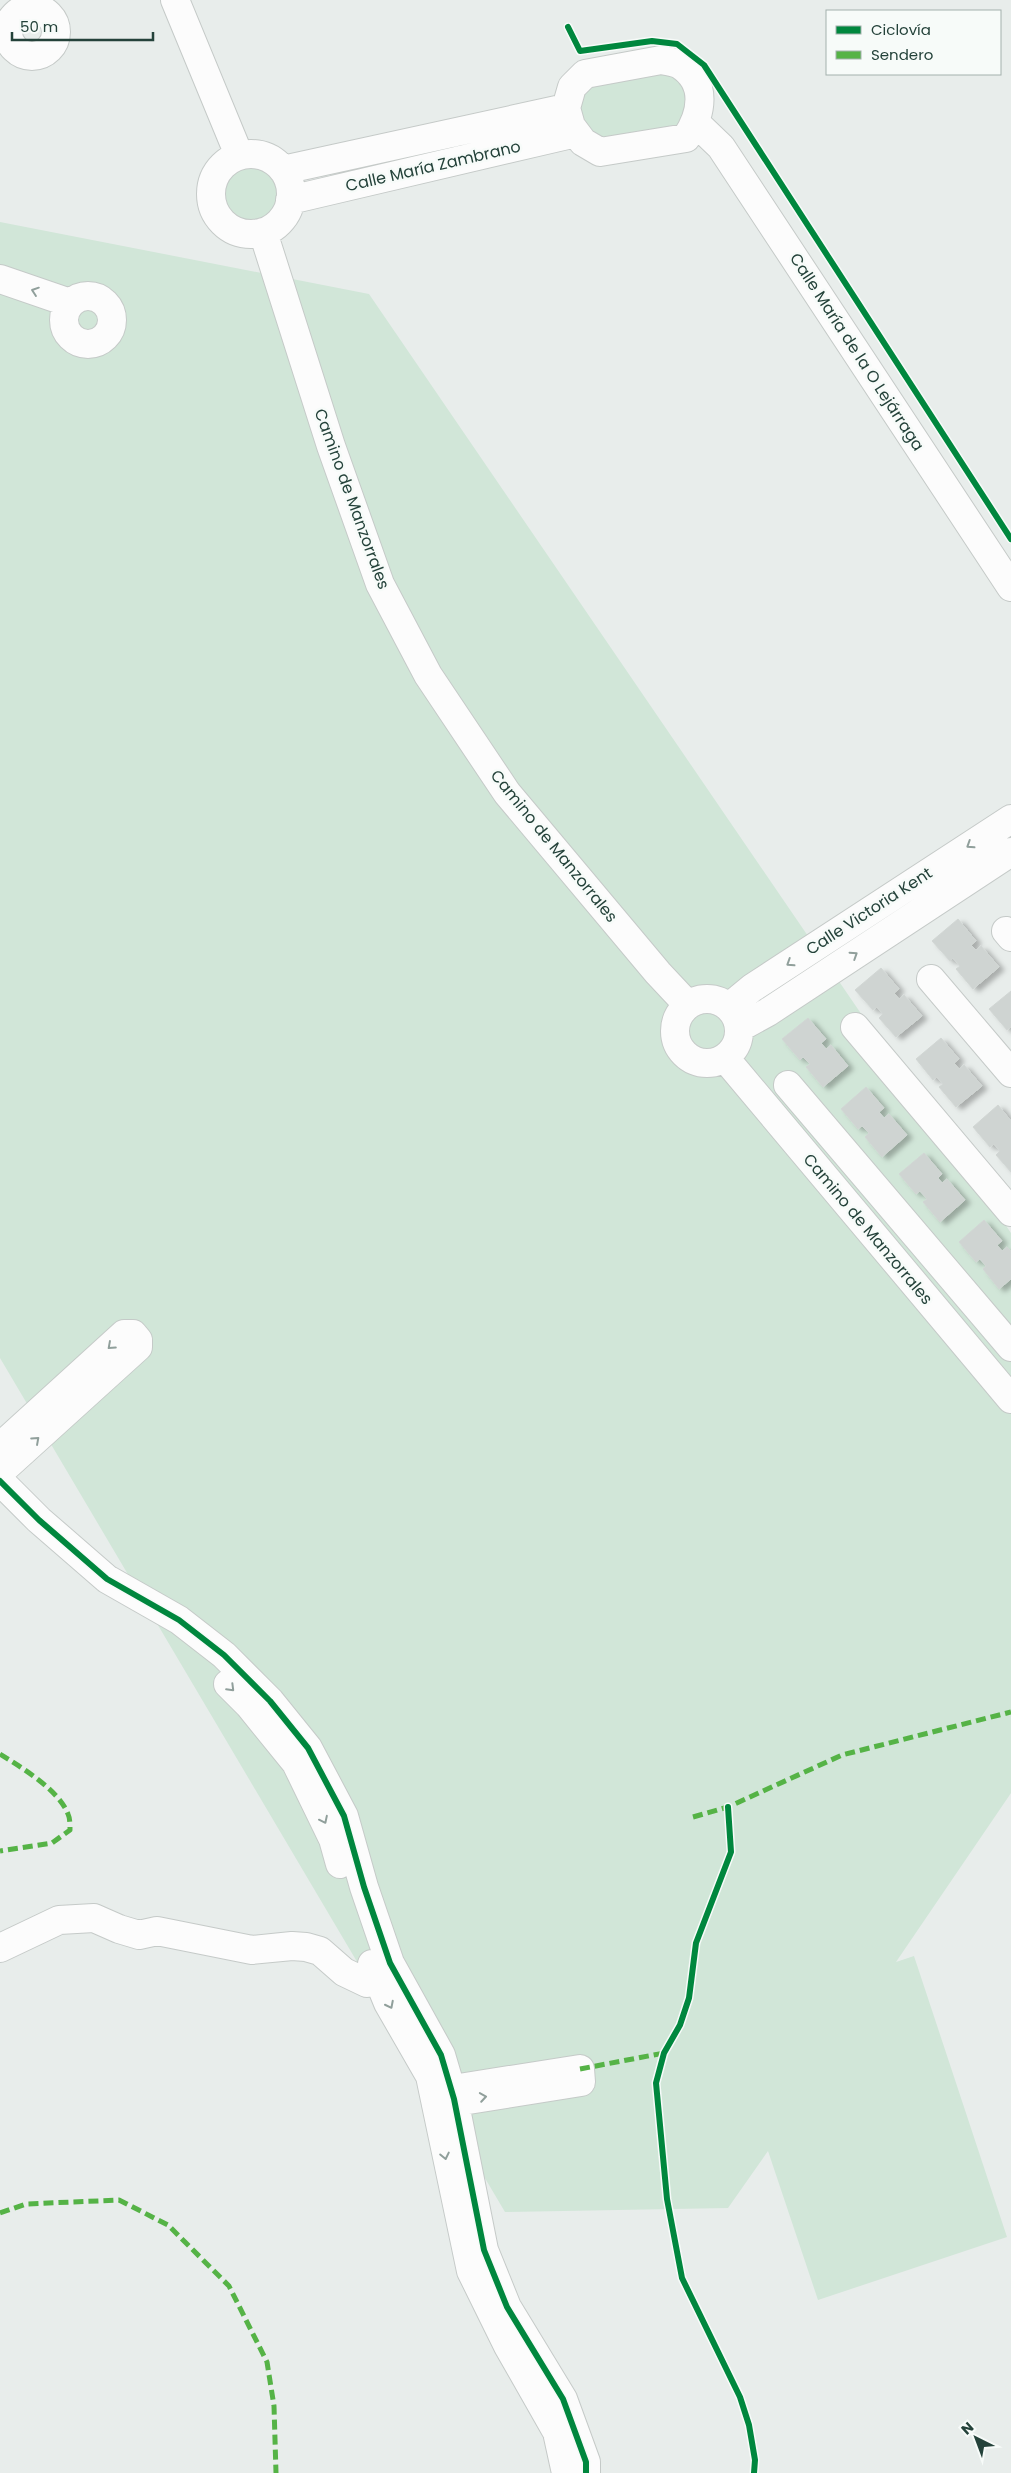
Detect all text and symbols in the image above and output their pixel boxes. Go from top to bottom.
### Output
scale bar [12,10,154,42]
legend [826,10,1001,75]
text: 50 m [20,16,58,37]
text: Ciclovía [871,19,931,40]
text: Sendero [871,44,933,65]
street label: Calle María Zambrano [343,135,523,197]
street label: Calle María de la O Lejárraga [784,249,930,455]
one-way arrow [31,287,40,297]
street label: Camino de Manzorrales [309,405,395,593]
street label: Camino de Manzorrales [485,765,623,927]
one-way arrow [967,839,976,848]
street label: Calle Victoria Kent [801,861,937,960]
one-way arrow [849,952,858,961]
one-way arrow [786,957,796,966]
street label: Camino de Manzorrales [798,1149,938,1309]
one-way arrow [107,1341,116,1350]
one-way arrow [31,1437,40,1446]
one-way arrow [226,1682,235,1691]
one-way arrow [317,1815,328,1824]
one-way arrow [384,2000,394,2009]
one-way arrow [479,2093,488,2103]
one-way arrow [439,2151,450,2160]
north arrow [951,2413,1001,2463]
text: N [957,2417,978,2439]

